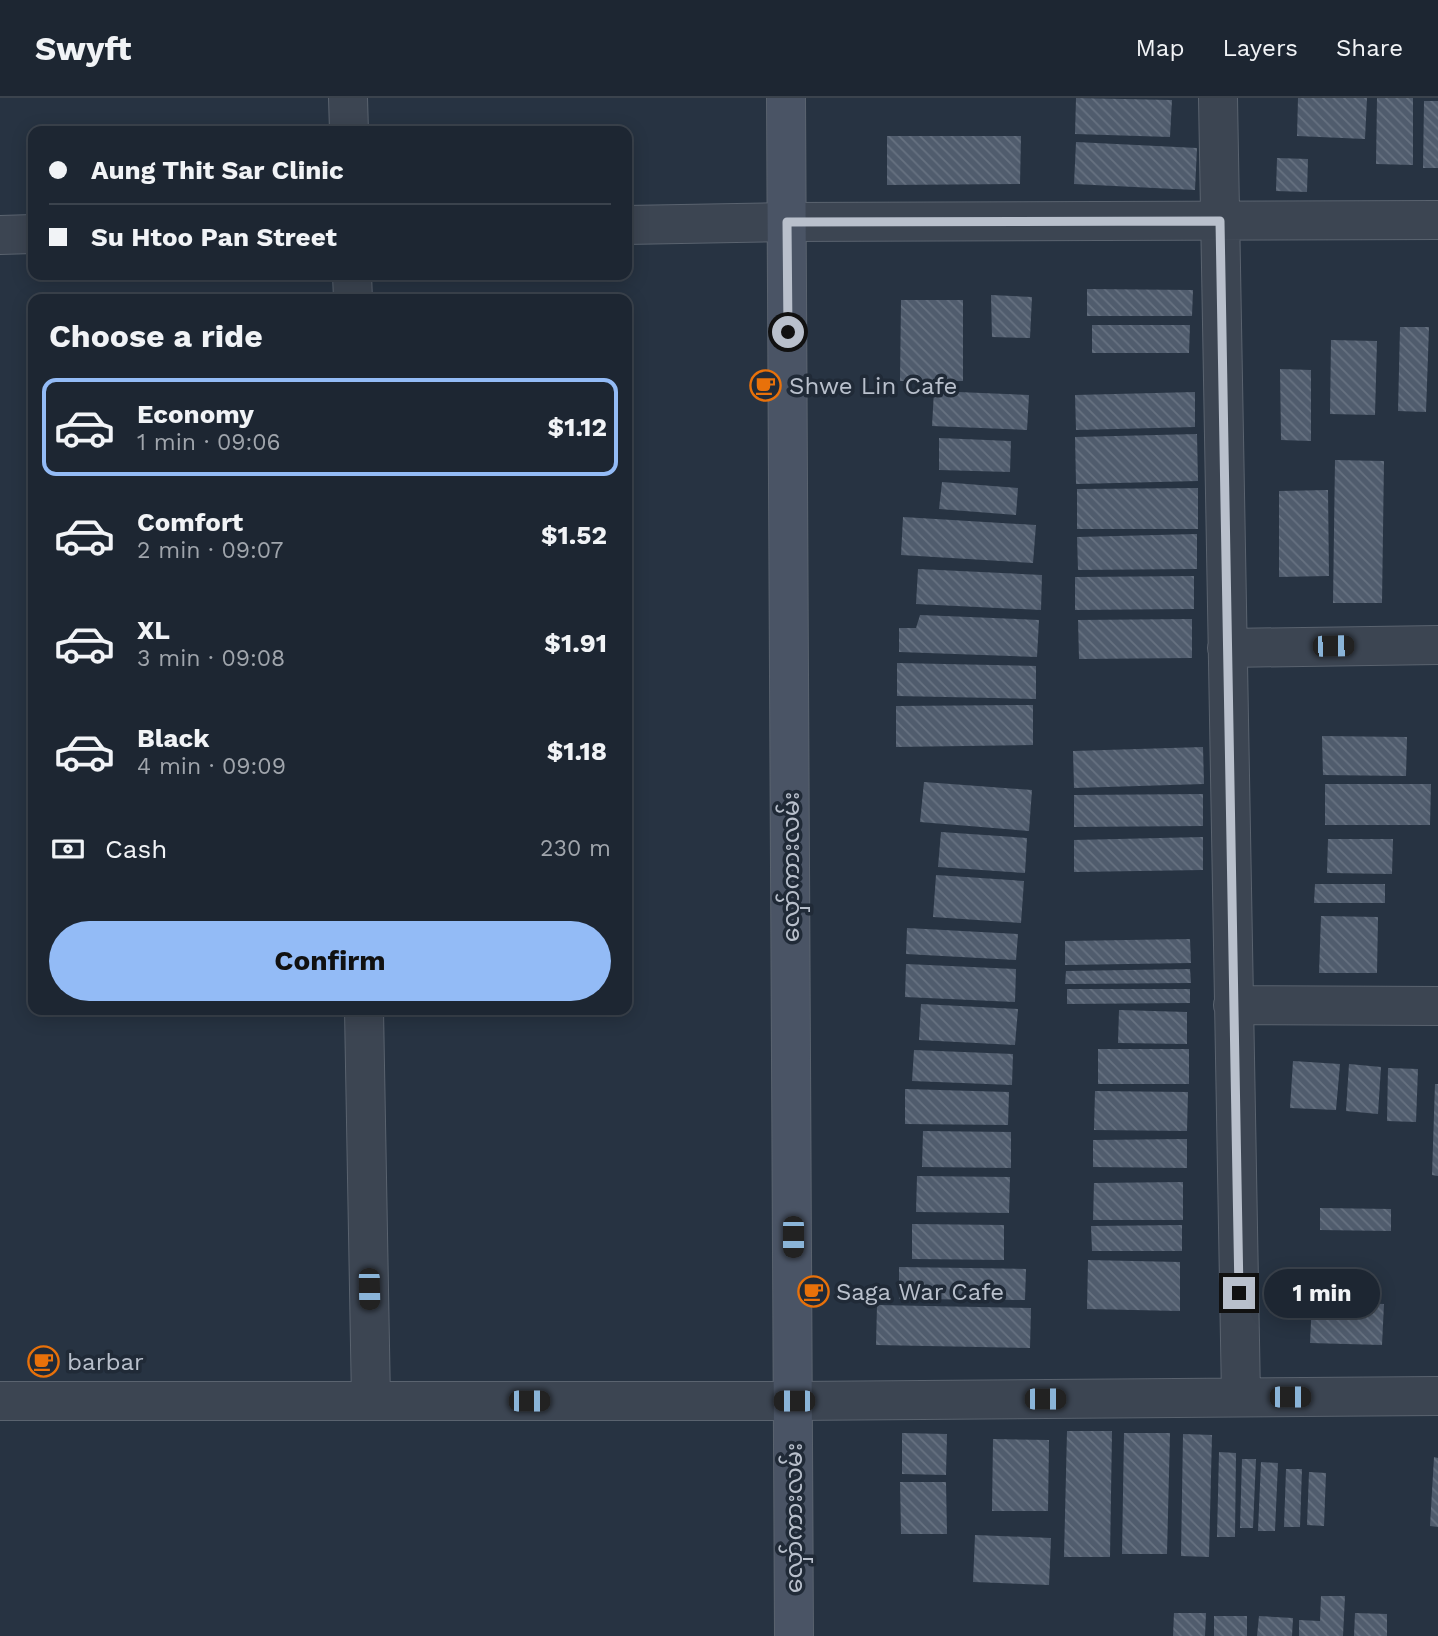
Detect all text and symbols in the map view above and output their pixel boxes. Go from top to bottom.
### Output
text: Swyft [35,29,132,68]
text: Map [1136,34,1184,62]
text: Layers [1222,34,1298,62]
text: Share [1336,34,1403,62]
text: Aung Thit Sar Clinic [91,155,344,185]
text: Su Htoo Pan Street [91,222,337,252]
route start [772,316,804,348]
text: Choose a ride [49,317,263,355]
cafe icon: Shwe Lin Cafe [749,369,783,403]
place label: Shwe Lin Cafe [789,372,957,400]
icon: car [53,396,116,459]
text: Economy [137,399,254,429]
text: $1.12 [548,412,607,442]
text: 1 min · 09:06 [137,429,281,456]
icon: car [53,504,116,567]
text: Comfort [137,507,243,537]
text: $1.52 [541,520,607,550]
text: 2 min · 09:07 [137,537,283,564]
icon: car [53,612,116,675]
text: XL [137,615,170,645]
text: $1.91 [544,628,607,658]
car [1312,635,1355,657]
text: 3 min · 09:08 [137,645,285,672]
icon: car [53,720,116,783]
text: Black [137,723,209,753]
text: $1.18 [547,736,607,766]
text: 4 min · 09:09 [137,753,286,780]
street label: လှော်ကားလမ်း [775,792,810,942]
icon: cash [49,830,87,868]
text: Cash [105,834,167,864]
text: 230 m [540,835,611,862]
button: Confirm [49,921,611,1001]
car [783,1216,804,1258]
car [359,1268,380,1310]
callout: 1 min [1264,1268,1379,1318]
cafe icon: Saga War Cafe [796,1275,830,1309]
route end [1223,1277,1255,1309]
place label: Saga War Cafe [836,1278,1004,1306]
text: 1 min [1292,1280,1352,1307]
cafe icon: barbar [27,1345,61,1379]
place label: barbar [67,1348,144,1376]
car [1270,1387,1312,1408]
car [1025,1389,1067,1410]
car [509,1391,551,1412]
car [774,1391,816,1412]
street label: လှော်ကားလမ်း [778,1443,813,1593]

